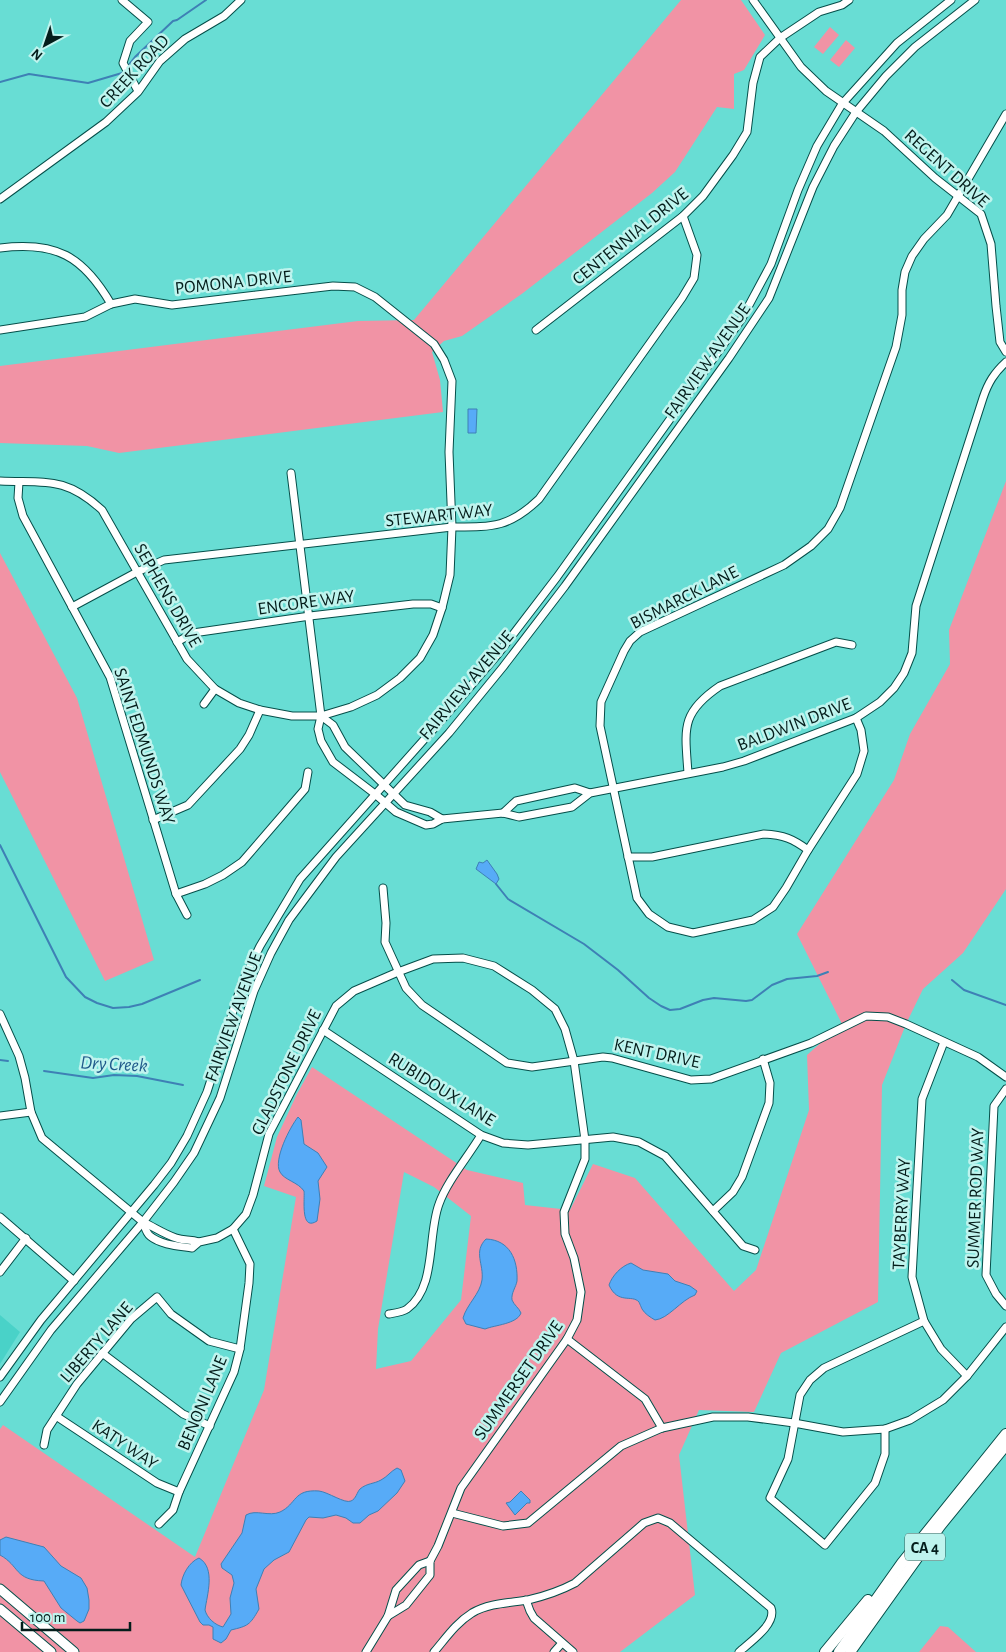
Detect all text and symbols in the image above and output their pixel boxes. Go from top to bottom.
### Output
north arrow [20,20,70,70]
street label: CREEK ROAD [97,32,173,112]
text: N [29,46,46,63]
street label: REGENT DRIVE [901,126,992,211]
street label: CENTENNIAL DRIVE [569,185,692,289]
street label: POMONA DRIVE [174,268,293,298]
street label: FAIRVIEW AVENUE [661,300,754,422]
street label: STEWART WAY [385,501,494,531]
street label: SEPHENS DRIVE [130,541,204,651]
street label: BISMARCK LANE [628,563,742,633]
street label: ENCORE WAY [256,587,356,619]
street label: FAIRVIEW AVENUE [416,628,518,743]
street label: SAINT EDMUNDS WAY [110,666,178,827]
street label: BALDWIN DRIVE [735,695,854,755]
street label: FAIRVIEW AVENUE [202,950,266,1084]
street label: GLADSTONE DRIVE [249,1007,325,1138]
street label: KENT DRIVE [612,1036,702,1072]
street label: RUBIDOUX LANE [385,1050,498,1130]
water label: Dry Creek [80,1053,148,1076]
street label: SUMMER ROD WAY [965,1127,987,1268]
street label: TAYBERRY WAY [890,1157,914,1270]
street label: LIBERTY LANE [57,1299,137,1386]
street label: SUMMERSET DRIVE [471,1317,567,1443]
street label: BENONI LANE [175,1353,231,1453]
street label: KATY WAY [88,1416,161,1474]
road number: CA 4 [905,1534,945,1560]
scale bar [22,1600,130,1632]
text: 100 m [30,1610,65,1625]

